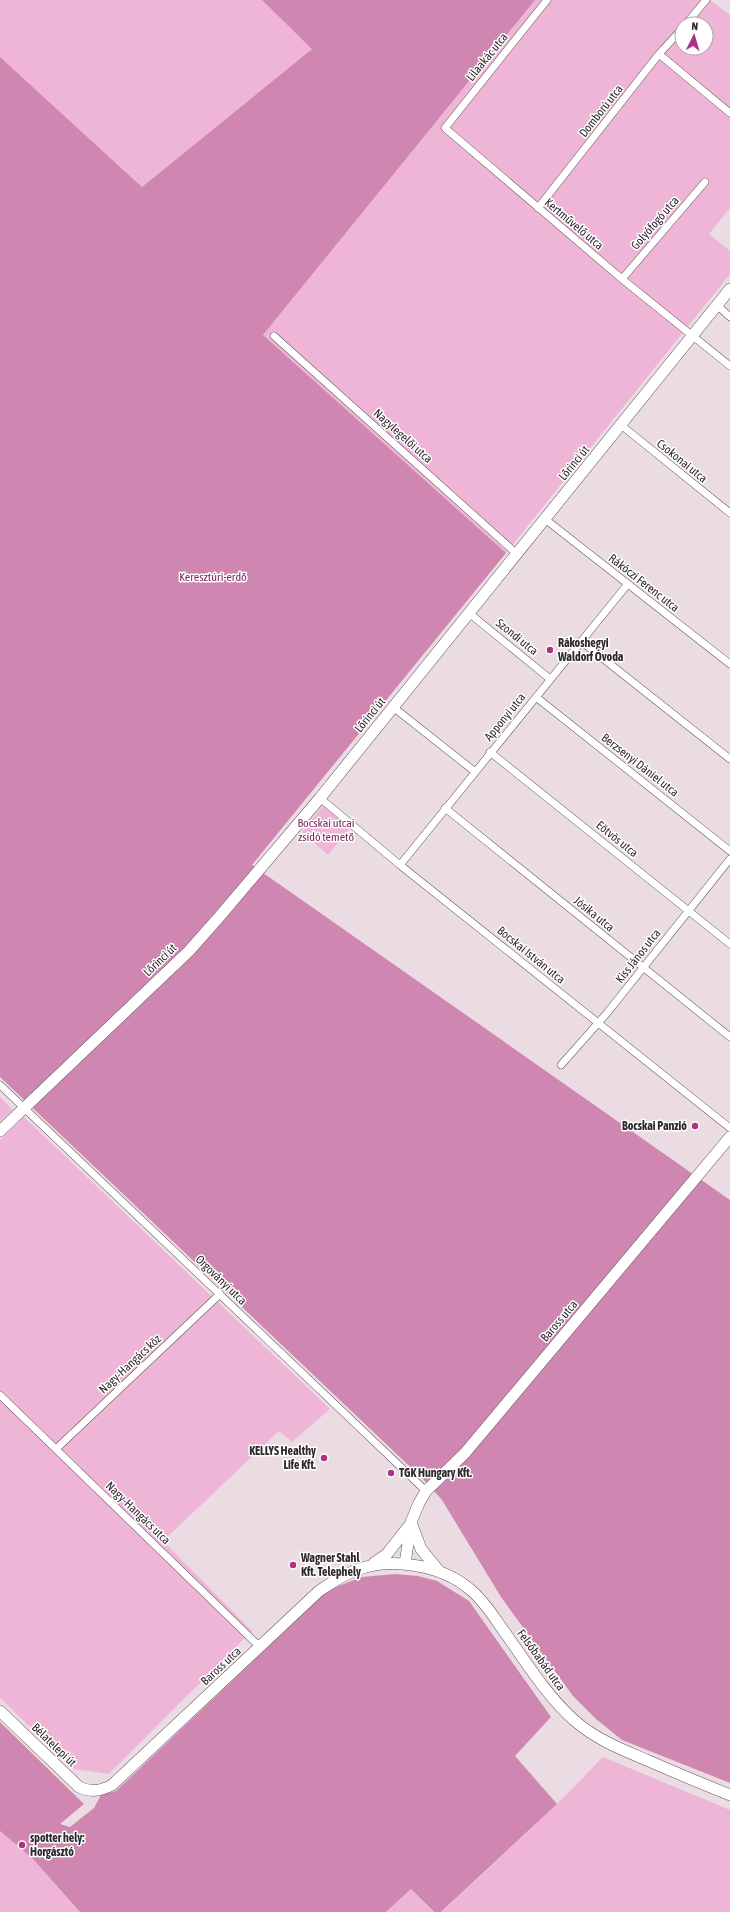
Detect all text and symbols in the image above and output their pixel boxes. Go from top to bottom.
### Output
north arrow [674,16,714,56]
text: N [691,20,699,32]
street label: Lilaakác utca [463,30,511,84]
street label: Domború utca [576,82,626,140]
street label: Golyófogó utca [628,194,682,252]
street label: Kertművelő utca [542,195,606,253]
street label: Nagylegelői utca [371,406,435,466]
street label: Csokonai utca [654,436,710,486]
street label: Lőrinci út [556,442,593,483]
street label: Rákóczi Ferenc utca [606,551,682,615]
park label: Keresztúri-erdő [179,570,247,584]
street label: Szondi utca [493,616,541,658]
place label: Rákoshegyi Waldorf Óvoda [557,636,624,664]
marker: Rákoshegyi Waldorf Óvoda [545,645,555,655]
street label: Apponyi utca [482,690,528,744]
street label: Lőrinci út [352,694,389,735]
street label: Berzsenyi Dániel utca [599,730,681,800]
park label: Bocskai utcai zsidó temető [297,816,355,844]
street label: Eötvös utca [593,818,641,860]
street label: Jósika utca [571,893,617,935]
street label: Bocskai István utca [494,923,568,987]
street label: Kiss János utca [613,926,663,986]
street label: Lőrinci út [141,941,180,979]
place label: Bocskai Panzió [622,1119,687,1133]
marker: Bocskai Panzió [690,1121,700,1131]
street label: Orgoványi utca [193,1252,249,1308]
street label: Baross utca [538,1297,580,1345]
street label: Nagy-Hangács köz [96,1331,164,1396]
place label: KELLYS Healthy Life Kft. [249,1444,316,1472]
marker: KELLYS Healthy Life Kft. [319,1453,329,1463]
place label: TGK Hungary Kft. [399,1466,472,1480]
marker: TGK Hungary Kft. [386,1468,396,1478]
street label: Nagy-Hangács utca [103,1479,173,1547]
place label: Wagner Stahl Kft. Telephely [300,1551,361,1579]
marker: Wagner Stahl Kft. Telephely [288,1560,298,1570]
street label: Felsőbabád utca [514,1627,568,1693]
street label: Baross utca [198,1644,244,1688]
street label: Bélatelepi út [29,1720,80,1770]
place label: spotter hely: Horgásztó [30,1831,84,1859]
marker: spotter hely: Horgásztó [17,1840,27,1850]

